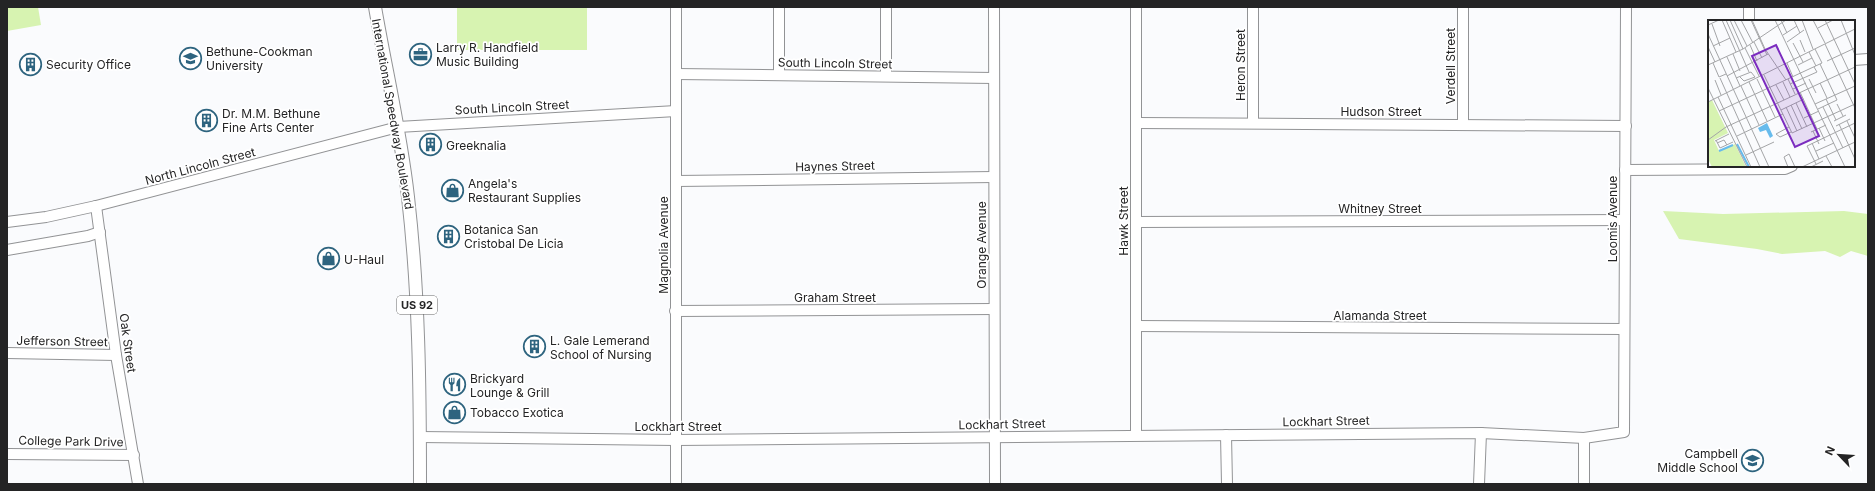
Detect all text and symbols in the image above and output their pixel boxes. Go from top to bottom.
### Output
street label: International Speedway Boulevard [369,17,417,211]
inset map [1708,20,1855,167]
street label: Verdell Street [1443,28,1458,104]
street label: Heron Street [1233,29,1248,101]
place label: Larry R. Handfield Music Building [436,40,538,69]
office icon: Larry R. Handfield Music Building [408,41,434,67]
place label: Bethune-Cookman University [206,44,313,73]
school or university icon: Bethune-Cookman University [177,45,203,71]
building icon: Security Office [18,51,44,77]
street label: South Lincoln Street [778,55,892,71]
place label: Security Office [46,57,131,72]
street label: South Lincoln Street [454,97,570,117]
street label: Hudson Street [1340,104,1422,119]
place label: Dr. M.M. Bethune Fine Arts Center [222,106,320,135]
building icon: Dr. M.M. Bethune Fine Arts Center [193,107,219,133]
building icon: Greeknalia [418,132,444,158]
place label: Greeknalia [446,138,506,153]
street label: North Lincoln Street [143,144,257,188]
street label: Haynes Street [795,158,875,174]
place label: Angela's Restaurant Supplies [468,176,581,205]
street label: Loomis Avenue [1605,176,1620,262]
shop icon: Angela's Restaurant Supplies [439,177,465,203]
street label: Hawk Street [1116,186,1131,256]
street label: Magnolia Avenue [656,196,671,294]
street label: Orange Avenue [974,201,989,289]
street label: Whitney Street [1338,201,1422,216]
place label: Botanica San Cristobal De Licia [464,222,563,251]
building icon: Botanica San Cristobal De Licia [435,223,461,249]
shop icon: U-Haul [316,246,342,272]
place label: U-Haul [344,252,384,267]
street label: Graham Street [794,290,876,305]
road number: US 92 [397,296,437,314]
street label: Alamanda Street [1333,308,1427,323]
street label: Oak Street [116,312,140,374]
street label: Jefferson Street [16,333,108,349]
place label: L. Gale Lemerand School of Nursing [550,333,652,362]
building icon: L. Gale Lemerand School of Nursing [521,334,547,360]
place label: Brickyard Lounge & Grill [470,371,549,400]
restaurant icon: Brickyard Lounge & Grill [442,372,468,398]
shop icon: Tobacco Exotica [441,399,467,425]
place label: Tobacco Exotica [470,405,564,420]
street label: Lockhart Street [1282,413,1370,429]
street label: Lockhart Street [958,416,1046,432]
street label: Lockhart Street [634,419,722,434]
street label: College Park Drive [18,433,124,449]
north arrow [1819,435,1859,475]
text: N [1822,444,1838,458]
place label: Campbell Middle School [1657,446,1738,475]
school or university icon: Campbell Middle School [1740,447,1766,473]

